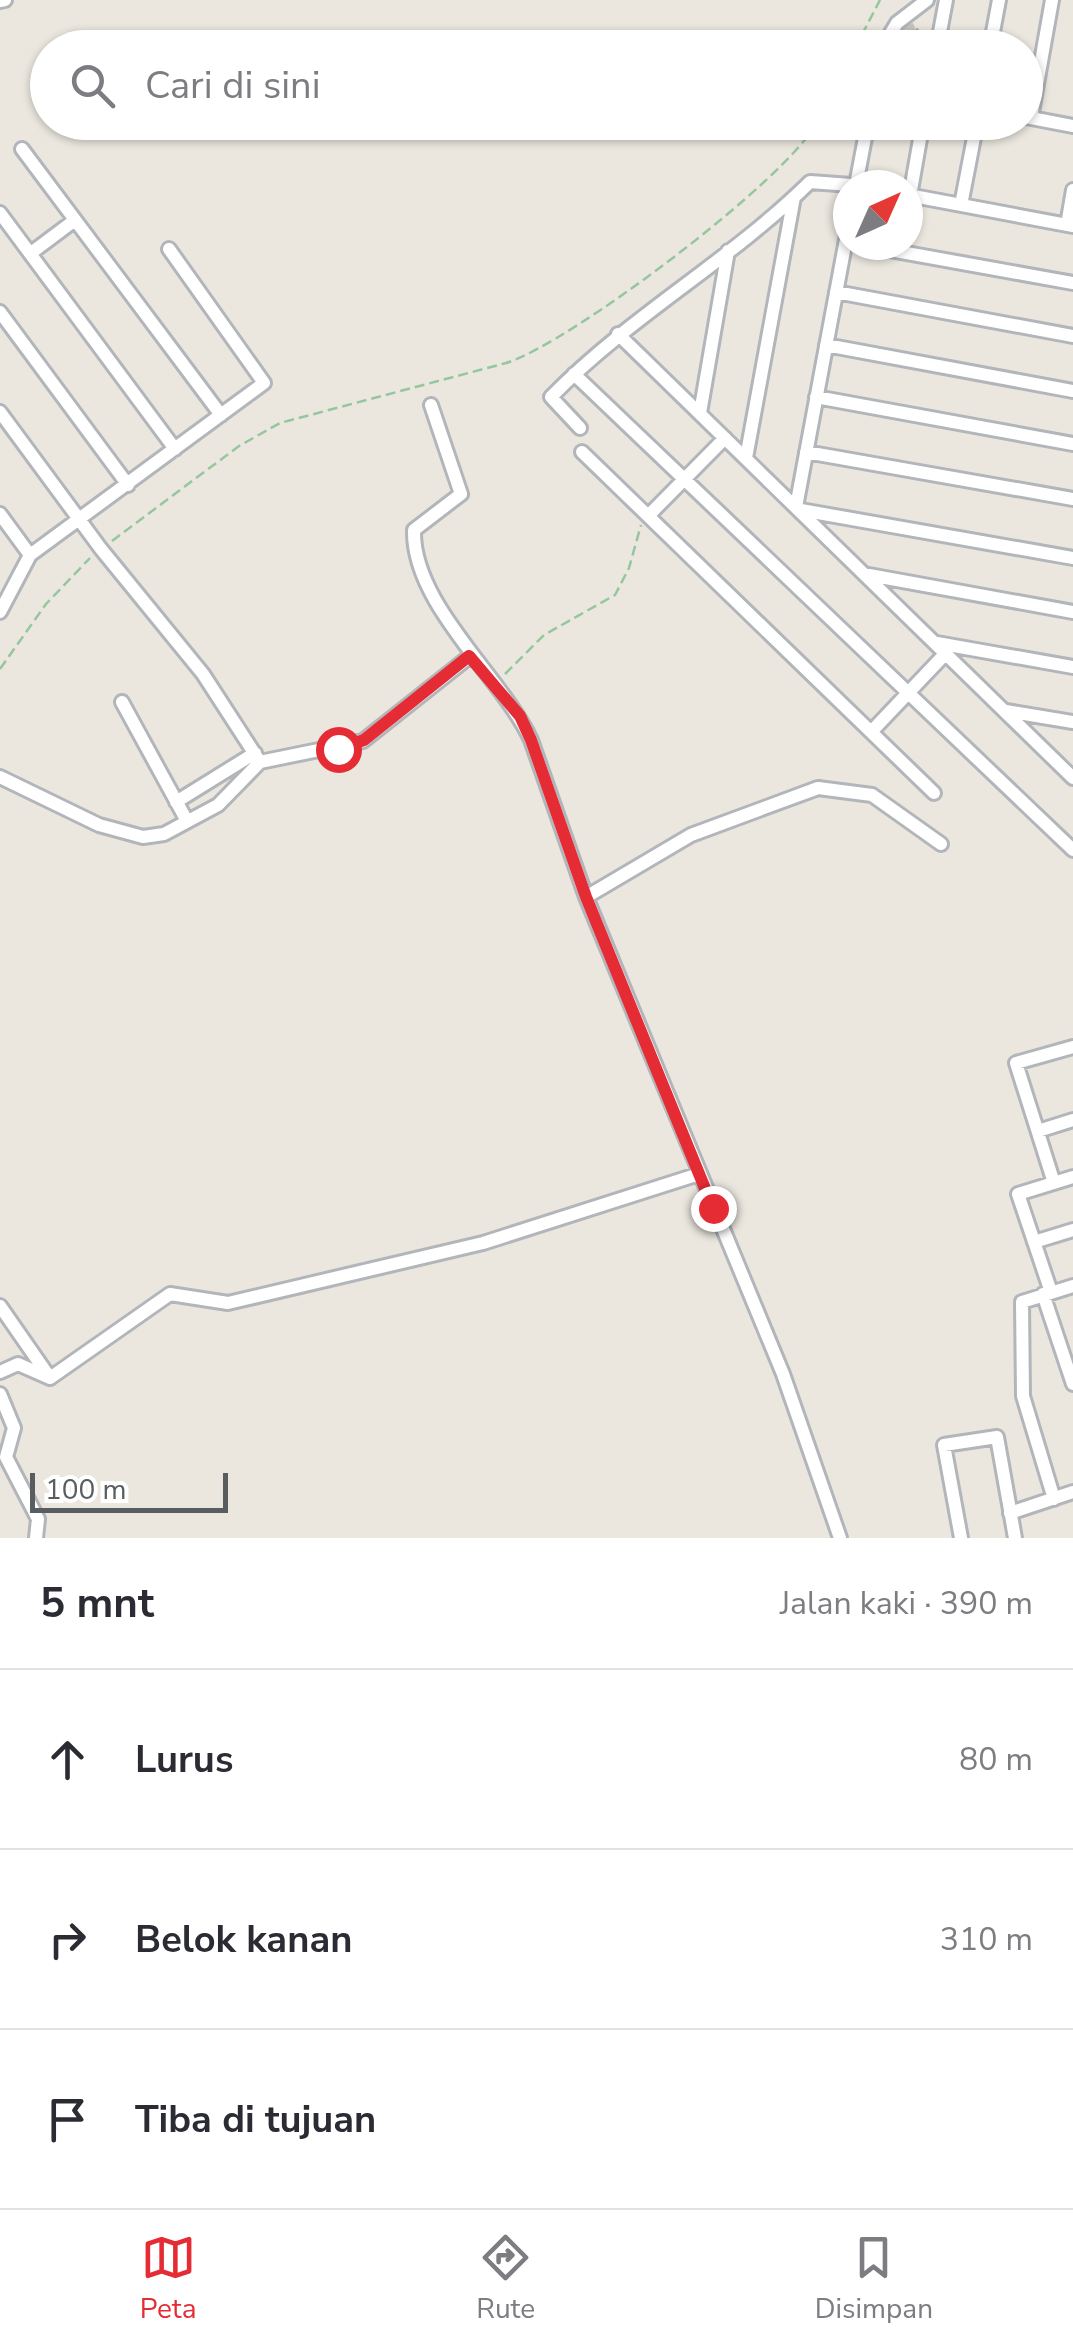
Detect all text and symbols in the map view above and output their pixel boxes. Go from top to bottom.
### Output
search box [30,30,1043,140]
icon: search [65,58,120,113]
text: Cari di sini [145,60,321,111]
north arrow [833,170,923,260]
route start [316,727,362,773]
route end [691,1186,737,1232]
scale bar [30,1468,228,1512]
text: 100 m [45,1471,127,1509]
text: 5 mnt [40,1575,154,1632]
text: Jalan kaki · 390 m [780,1582,1033,1625]
icon: ahead [40,1732,95,1787]
text: Lurus [135,1734,233,1785]
text: 80 m [959,1738,1033,1781]
icon: right [40,1912,95,1967]
text: Belok kanan [135,1914,352,1965]
text: 310 m [940,1918,1033,1961]
icon: arrive [40,2092,95,2147]
text: Tiba di tujuan [135,2094,376,2145]
tab: Peta [140,2230,196,2328]
tab: Rute [476,2230,535,2328]
tab: Disimpan [815,2230,933,2328]

